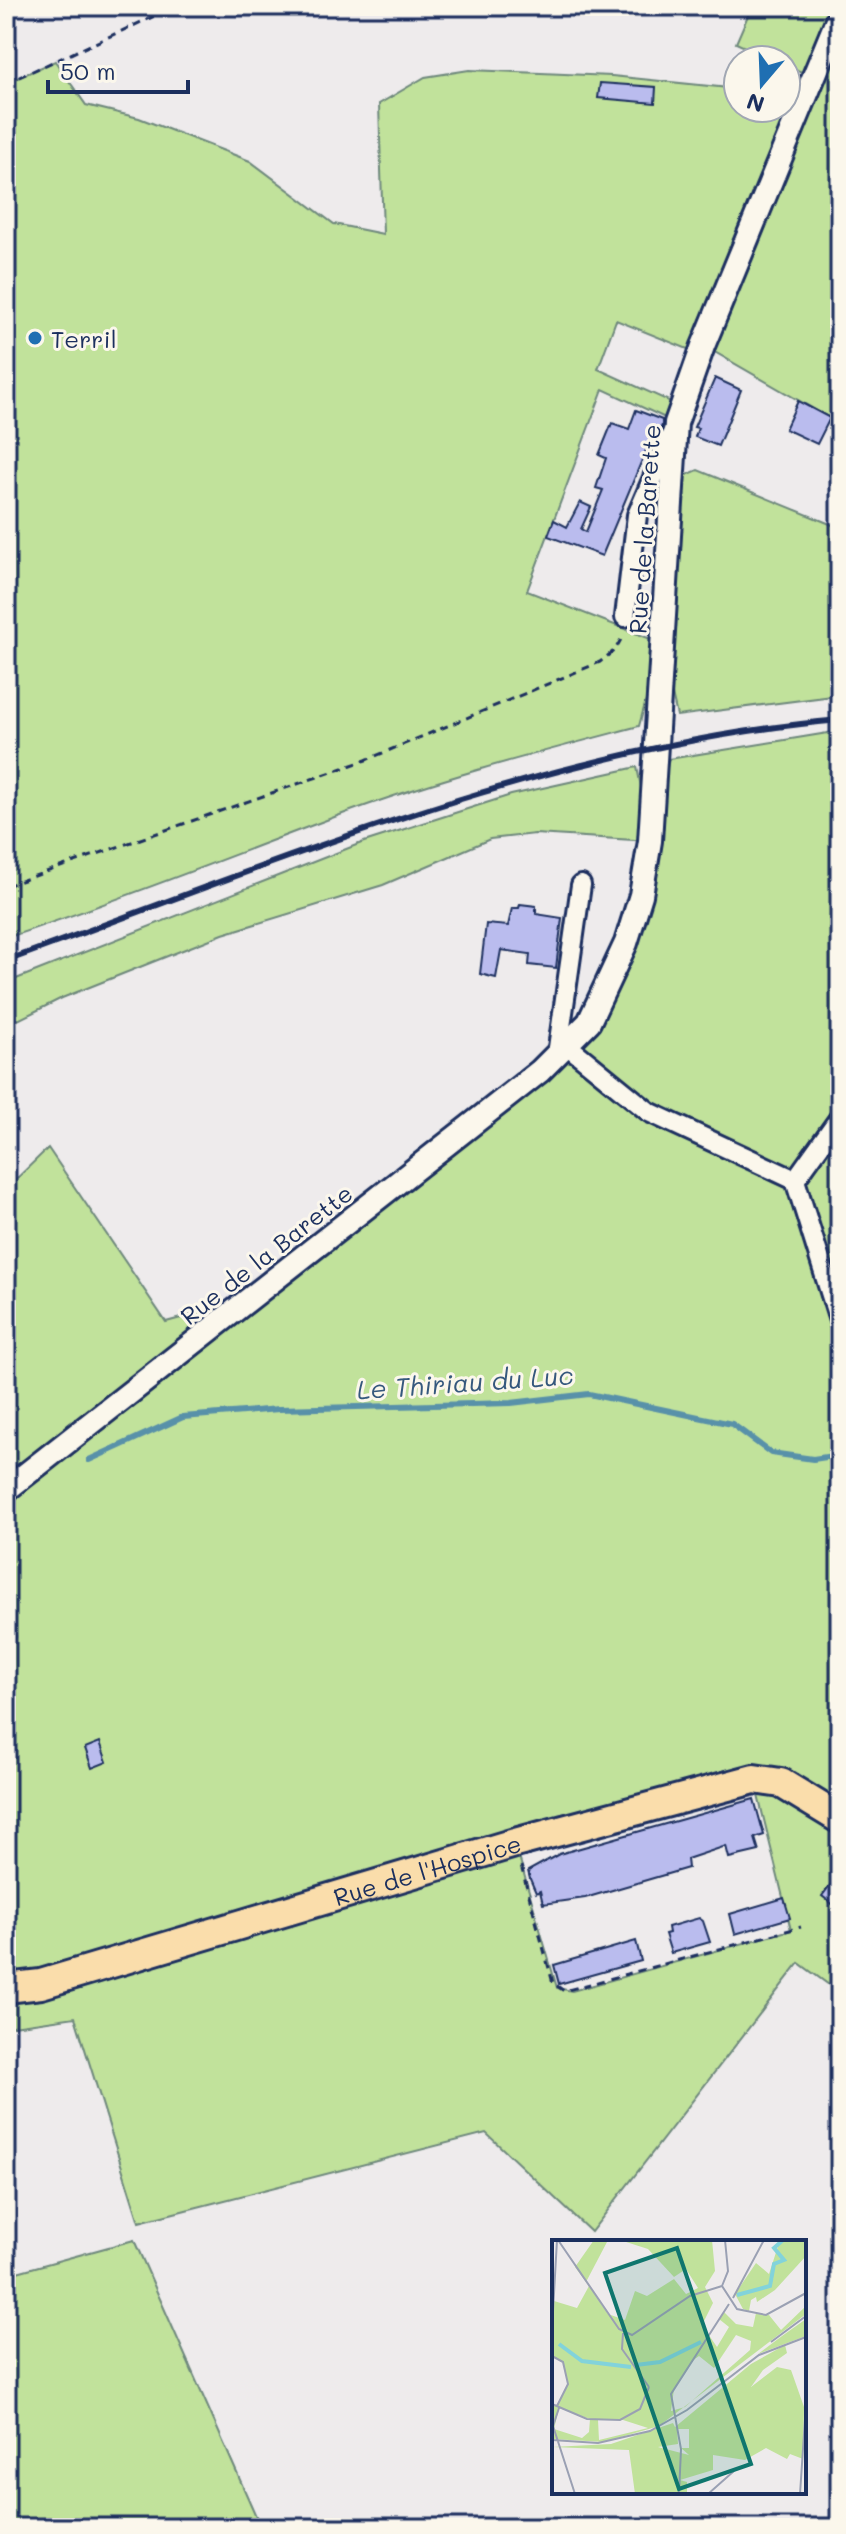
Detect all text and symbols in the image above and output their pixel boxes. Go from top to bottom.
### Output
scale bar [48,44,188,94]
north arrow [722,44,802,124]
text: 50 m [60,55,116,86]
text: N [743,87,768,120]
place label: Terril [51,323,117,354]
marker: Terril [26,329,44,347]
street label: Rue de la Barette [621,423,667,635]
street label: Rue de la Barette [174,1177,358,1331]
water label: Le Thiriau du Luc [356,1357,574,1407]
street label: Rue de l'Hospice [329,1827,525,1912]
inset map [552,2240,806,2494]

